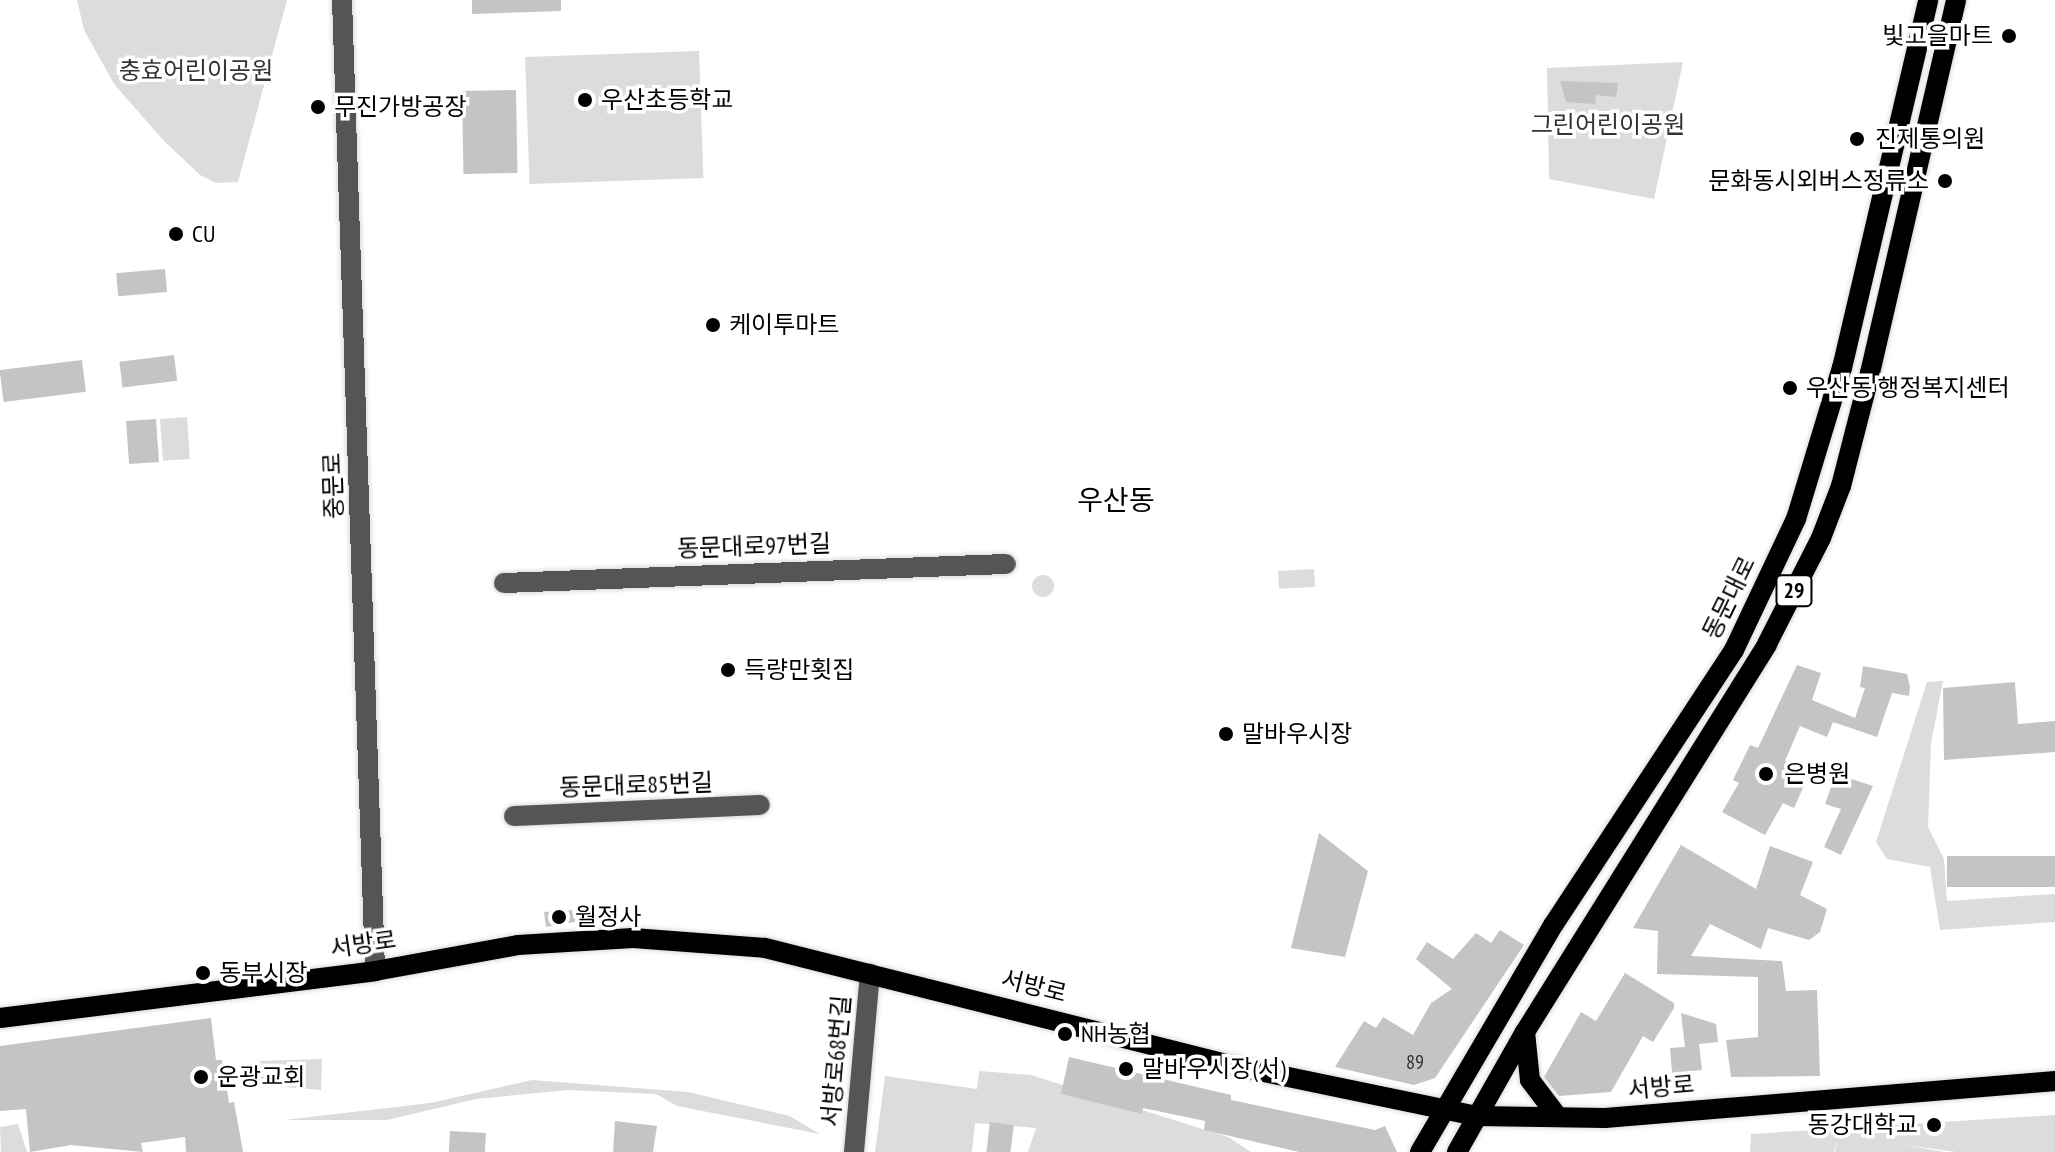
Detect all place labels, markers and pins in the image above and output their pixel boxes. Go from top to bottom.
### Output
place label: 빛고을마트 [1883,22,1993,50]
marker: 빛고을마트 [2000,27,2018,45]
place label: 우산초등학교 [601,86,733,114]
marker: 우산초등학교 [576,91,594,109]
place label: 무진가방공장 [334,93,466,121]
marker: 무진가방공장 [309,98,327,116]
place label: 진제통의원 [1875,125,1985,153]
marker: 진제통의원 [1846,128,1868,150]
place label: 문화동시외버스정류소 [1708,167,1929,195]
marker: 문화동시외버스정류소 [1936,172,1954,190]
place label: CU [192,220,215,248]
marker: CU [167,225,185,243]
place label: 케이투마트 [729,311,839,339]
marker: 케이투마트 [704,316,722,334]
place label: 우산동 행정복지센터 [1806,374,2010,402]
marker: 우산동 행정복지센터 [1781,379,1799,397]
place label: 득량만횟집 [744,656,854,684]
marker: 득량만횟집 [719,661,737,679]
place label: 말바우시장 [1242,720,1352,748]
marker: 말바우시장 [1217,725,1235,743]
place label: 은병원 [1784,760,1850,788]
marker: 은병원 [1755,763,1777,785]
place label: 월정사 [575,903,641,931]
marker: 월정사 [550,908,568,926]
place label: 동부시장 [219,959,307,987]
marker: 동부시장 [194,964,212,982]
place label: NH농협 [1081,1020,1151,1048]
marker: NH농협 [1056,1025,1074,1043]
place label: 말바우시장(서) [1142,1055,1286,1083]
marker: 말바우시장(서) [1117,1060,1135,1078]
place label: 운광교회 [217,1063,305,1091]
marker: 운광교회 [192,1068,210,1086]
place label: 동강대학교 [1808,1111,1918,1139]
marker: 동강대학교 [1925,1116,1943,1134]

